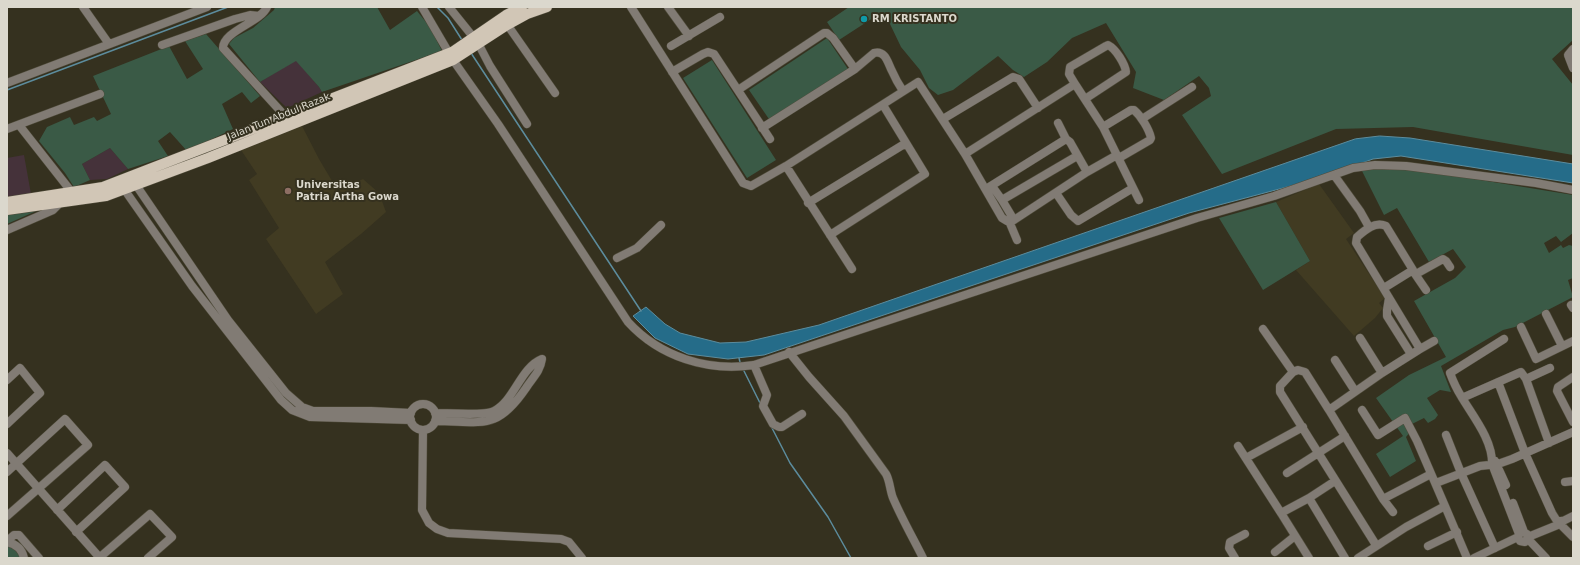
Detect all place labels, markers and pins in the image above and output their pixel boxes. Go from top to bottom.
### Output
place label: RM KRISTANTO [872,13,957,25]
marker: RM KRISTANTO [859,14,869,24]
place label: Universitas Patria Artha Gowa [296,179,399,202]
marker: Universitas Patria Artha Gowa [283,186,293,196]

